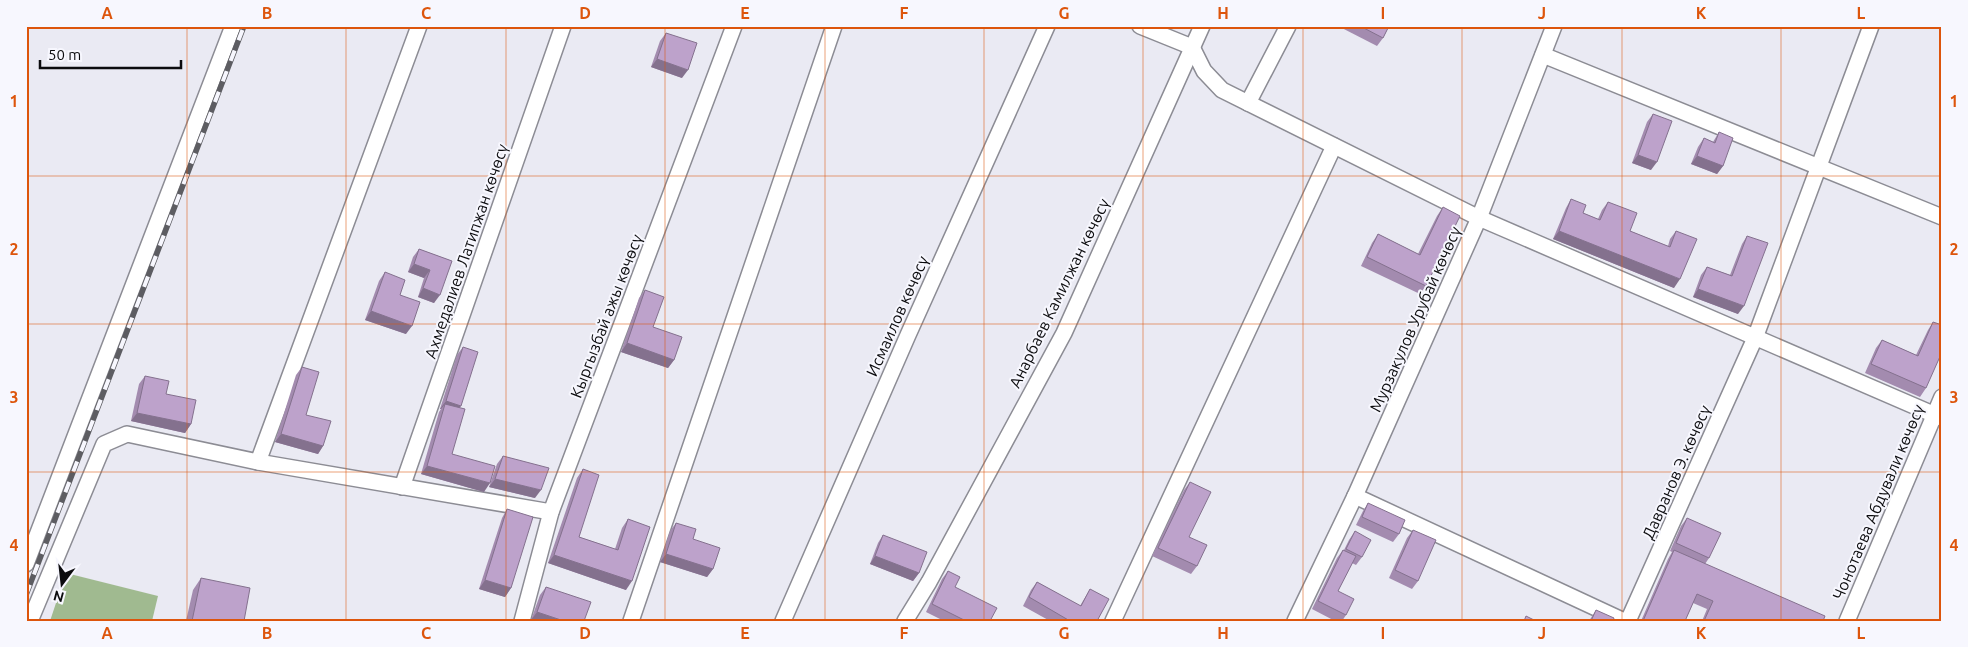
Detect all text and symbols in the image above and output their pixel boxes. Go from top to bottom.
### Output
text: A [101,4,113,22]
text: B [262,4,272,22]
text: C [421,4,431,22]
text: D [579,4,591,22]
text: E [740,4,750,22]
text: F [900,4,909,22]
text: G [1058,4,1070,22]
text: H [1217,4,1229,22]
text: I [1381,4,1385,22]
text: J [1538,4,1546,22]
text: K [1696,4,1707,22]
text: L [1857,4,1866,22]
scale bar [40,38,181,70]
text: 50 m [48,46,81,63]
text: 1 [9,92,19,110]
text: 1 [1949,92,1959,110]
street label: Ахмедалиев Латипжан көчөсү [421,141,511,361]
street label: Анарбаев Камилжан көчөсү [1005,195,1113,391]
street label: Мурзакулов Урубай көчөсү [1366,223,1464,414]
street label: Кыргызбай ажы көчөсү [566,231,646,400]
text: 2 [9,240,19,258]
text: 2 [1949,240,1959,258]
street label: Исмаилов көчөсү [862,253,932,379]
text: 3 [9,388,19,406]
text: 3 [1949,388,1959,406]
street label: Давранов Э. көчөсү [1638,402,1714,542]
street label: Чонотаева Абдували көчөсү [1829,402,1927,602]
text: 4 [9,536,19,554]
text: 4 [1949,536,1959,554]
north arrow [38,560,88,610]
text: N [52,587,66,606]
text: A [101,624,113,642]
text: B [262,624,272,642]
text: C [421,624,431,642]
text: D [579,624,591,642]
text: E [740,624,750,642]
text: F [900,624,909,642]
text: G [1058,624,1070,642]
text: H [1217,624,1229,642]
text: I [1381,624,1385,642]
text: J [1538,624,1546,642]
text: K [1696,624,1707,642]
text: L [1857,624,1866,642]

